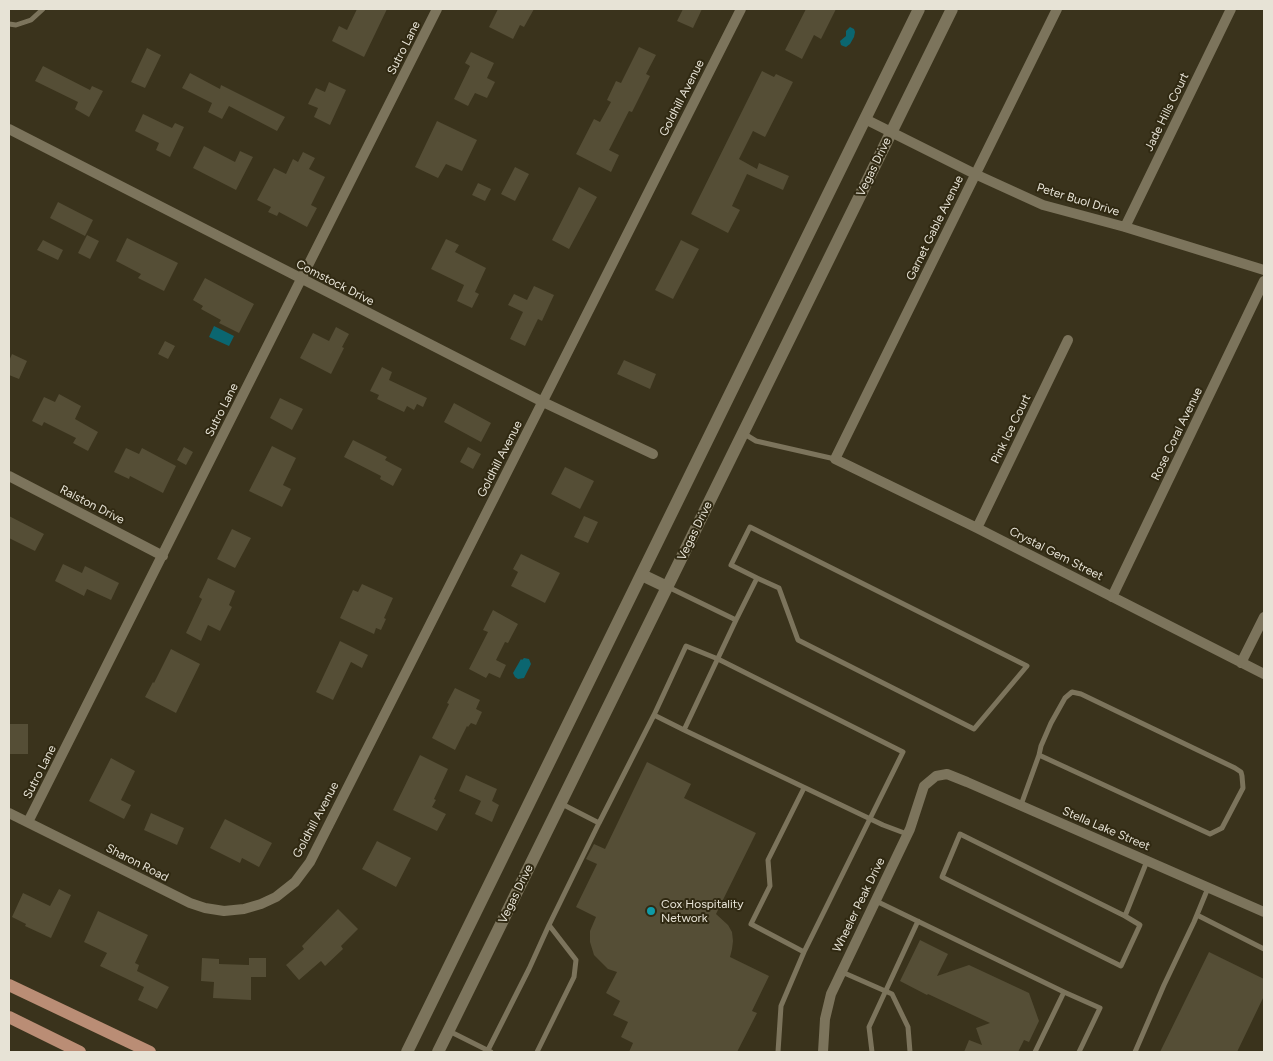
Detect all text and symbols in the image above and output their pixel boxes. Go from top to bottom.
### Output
street label: Sutro Lane [384,19,424,77]
street label: Goldhill Avenue [657,57,707,139]
street label: Jade Hills Court [1142,70,1192,154]
street label: Vegas Drive [854,135,894,199]
street label: Garnet Gable Avenue [903,173,967,283]
street label: Peter Buol Drive [1035,181,1121,219]
street label: Comstock Drive [293,257,377,309]
street label: Sutro Lane [202,381,242,439]
street label: Rose Coral Avenue [1148,385,1206,483]
street label: Pink Ice Court [988,392,1034,466]
street label: Goldhill Avenue [475,418,525,500]
street label: Ralston Drive [57,483,127,527]
street label: Vegas Drive [675,499,715,563]
street label: Crystal Gem Street [1007,524,1105,584]
street label: Sutro Lane [20,743,60,801]
street label: Goldhill Avenue [290,780,342,860]
street label: Stella Lake Street [1060,804,1152,854]
street label: Sharon Road [103,841,171,885]
street label: Wheeler Peak Drive [830,855,888,955]
street label: Vegas Drive [496,862,536,926]
place label: Cox Hospitality Network [661,897,744,925]
marker: Cox Hospitality Network [645,905,657,917]

